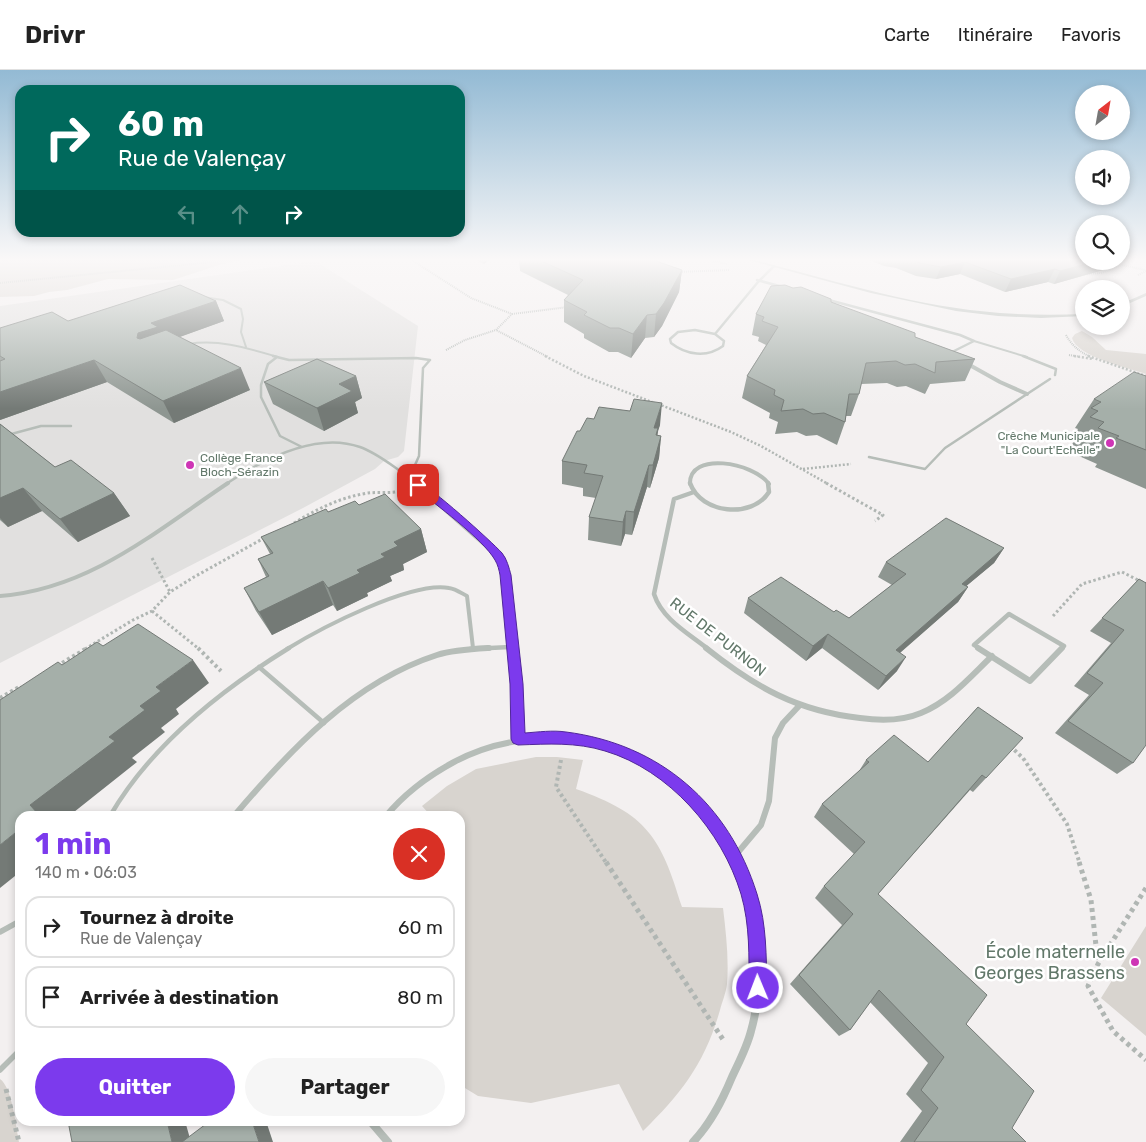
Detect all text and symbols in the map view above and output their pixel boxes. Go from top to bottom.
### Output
text: Drivr [25,21,85,49]
text: Carte [884,24,930,46]
text: Itinéraire [958,24,1033,46]
text: Favoris [1061,24,1121,46]
north arrow [1075,85,1130,140]
map controls [1075,85,1130,335]
text: 60 m [118,103,204,145]
icon: right [35,105,100,170]
text: Rue de Valençay [118,145,286,172]
button: sound [1075,150,1130,205]
icon: left [173,200,201,228]
icon: ahead [226,200,254,228]
icon: right [279,200,307,228]
button: search [1075,215,1130,270]
button: layers [1075,280,1130,335]
place label: Crêche Municipale "La Court'Echelle" [997,429,1100,457]
marker: Crêche Municipale "La Court'Echelle" [1104,437,1116,449]
place label: Collège France Bloch-Sérazin [200,451,283,479]
marker: Collège France Bloch-Sérazin [184,459,196,471]
pin [397,464,439,506]
icon: arrive [404,471,432,499]
street label: RUE DE PURNON [666,594,770,680]
text: 1 min [35,826,112,862]
button: close [393,828,445,880]
text: 140 m · 06:03 [35,863,137,882]
text: Tournez à droite [80,906,234,929]
icon: right [37,913,65,941]
text: 60 m [398,916,443,939]
text: Rue de Valençay [80,929,202,948]
place label: École maternelle Georges Brassens [974,941,1125,984]
marker: École maternelle Georges Brassens [1129,956,1141,968]
position arrow [731,961,783,1013]
icon: arrive [37,983,65,1011]
text: Arrivée à destination [80,986,279,1009]
text: 80 m [397,986,443,1009]
button: Quitter [35,1058,235,1116]
button: Partager [245,1058,445,1116]

